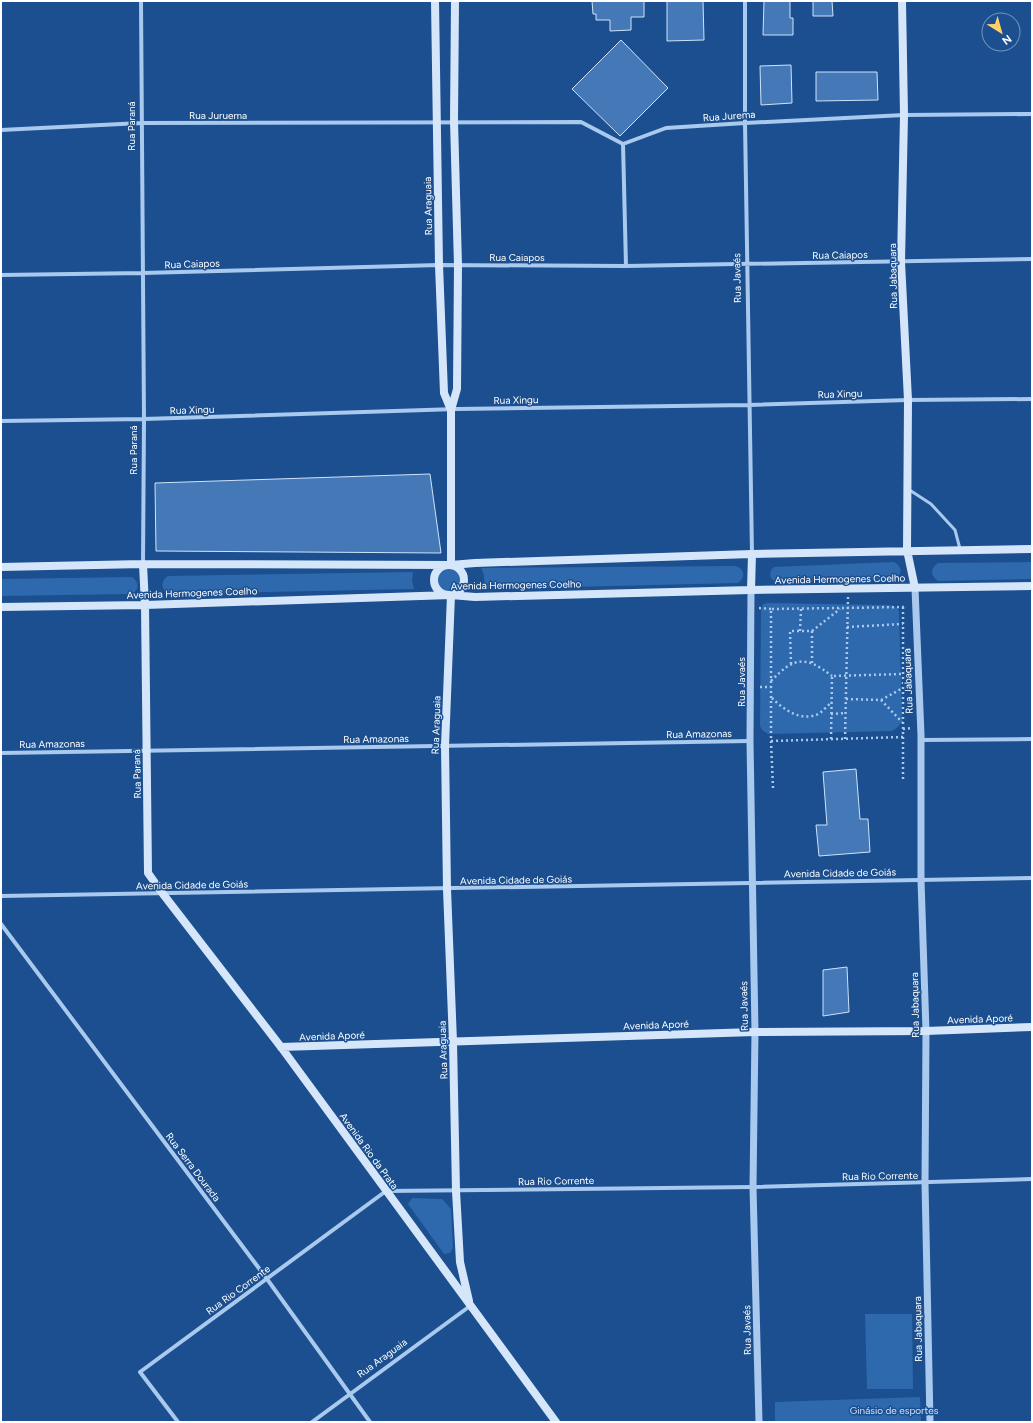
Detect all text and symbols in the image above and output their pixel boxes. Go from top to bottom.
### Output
north arrow [981,12,1021,52]
text: N [999,32,1014,47]
street label: Rua Paraná [125,101,138,151]
street label: Rua Jurema [702,108,756,124]
street label: Rua Juruema [189,109,247,122]
street label: Rua Araguaia [421,177,435,235]
street label: Rua Jabaquara [886,243,900,309]
street label: Rua Caiapos [812,248,868,262]
street label: Rua Caiapos [489,251,545,264]
street label: Rua Javaés [730,253,744,303]
street label: Rua Caiapos [164,257,220,271]
street label: Rua Xingu [817,387,863,401]
street label: Rua Xingu [493,393,539,407]
street label: Rua Xingu [169,403,215,417]
street label: Rua Paraná [127,425,140,475]
street label: Avenida Hermogenes Coelho [775,571,906,587]
street label: Avenida Hermogenes Coelho [451,577,582,593]
street label: Avenida Hermogenes Coelho [126,584,258,602]
street label: Rua Jabaquara [900,648,916,714]
street label: Rua Javaés [735,657,748,707]
street label: Rua Araguaia [428,695,444,755]
street label: Rua Amazonas [666,727,732,741]
street label: Rua Amazonas [343,732,409,746]
street label: Rua Amazonas [19,737,85,751]
street label: Rua Paraná [130,749,144,799]
street label: Avenida Cidade de Goiás [784,866,896,880]
street label: Avenida Cidade de Goiás [460,873,572,887]
street label: Avenida Cidade de Goiás [136,878,248,892]
street label: Rua Jabaquara [908,972,922,1038]
street label: Rua Javaés [737,981,751,1031]
street label: Avenida Aporé [947,1011,1014,1027]
street label: Avenida Aporé [623,1017,690,1033]
street label: Rua Araguaia [435,1020,451,1080]
street label: Avenida Aporé [299,1028,366,1044]
street label: Avenida Rio da Prata [337,1110,401,1192]
street label: Rua Serra Dourada [163,1130,223,1204]
street label: Rua Rio Corrente [842,1169,919,1183]
street label: Rua Rio Corrente [518,1174,595,1188]
street label: Rua Rio Corrente [203,1262,273,1318]
street label: Rua Jabaquara [911,1296,925,1362]
street label: Rua Javaés [740,1305,754,1355]
street label: Rua Araguaia [354,1336,410,1380]
park label: Ginásio de esportes [850,1404,939,1417]

